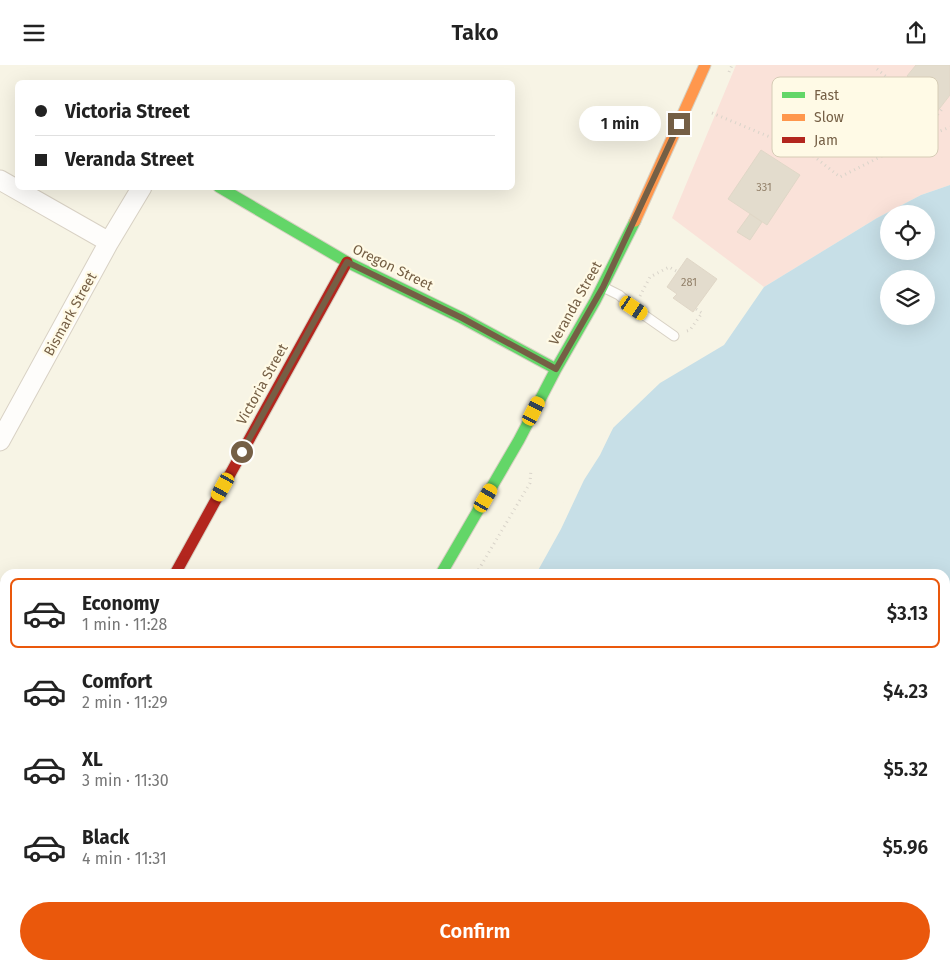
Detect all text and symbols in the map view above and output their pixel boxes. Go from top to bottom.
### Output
icon: menu [20,19,48,47]
text: Tako [451,19,499,46]
icon: share [902,19,930,47]
legend [772,77,938,157]
text: Fast [814,87,840,104]
text: Victoria Street [65,100,190,123]
callout: 1 min [579,107,662,141]
text: Slow [814,109,844,126]
route end [668,113,690,135]
text: 1 min [601,114,639,133]
text: Jam [814,132,838,149]
text: Veranda Street [65,148,194,171]
house number: 331 [756,181,772,194]
map controls [880,205,935,325]
button: locate [880,205,935,260]
street label: Oregon Street [350,241,437,295]
street label: Veranda Street [545,257,606,348]
street label: Bismark Street [40,269,101,359]
button: layers [880,270,935,325]
house number: 281 [681,276,697,289]
car [617,293,650,323]
street label: Victoria Street [233,340,292,428]
car [520,394,547,428]
route start [231,441,253,463]
car [209,470,236,504]
car [472,481,499,515]
icon: car [22,591,67,636]
text: Economy [82,592,159,615]
text: $3.13 [887,602,928,625]
text: 1 min · 11:28 [82,615,167,634]
icon: car [22,669,67,714]
text: Comfort [82,670,152,693]
text: $4.23 [883,680,928,703]
text: 2 min · 11:29 [82,693,168,712]
icon: car [22,747,67,792]
text: XL [82,748,103,771]
text: $5.32 [883,758,928,781]
text: 3 min · 11:30 [82,771,169,790]
icon: car [22,825,67,870]
text: Black [82,826,129,849]
text: $5.96 [882,836,928,859]
text: 4 min · 11:31 [82,849,167,868]
button: Confirm [20,902,930,960]

